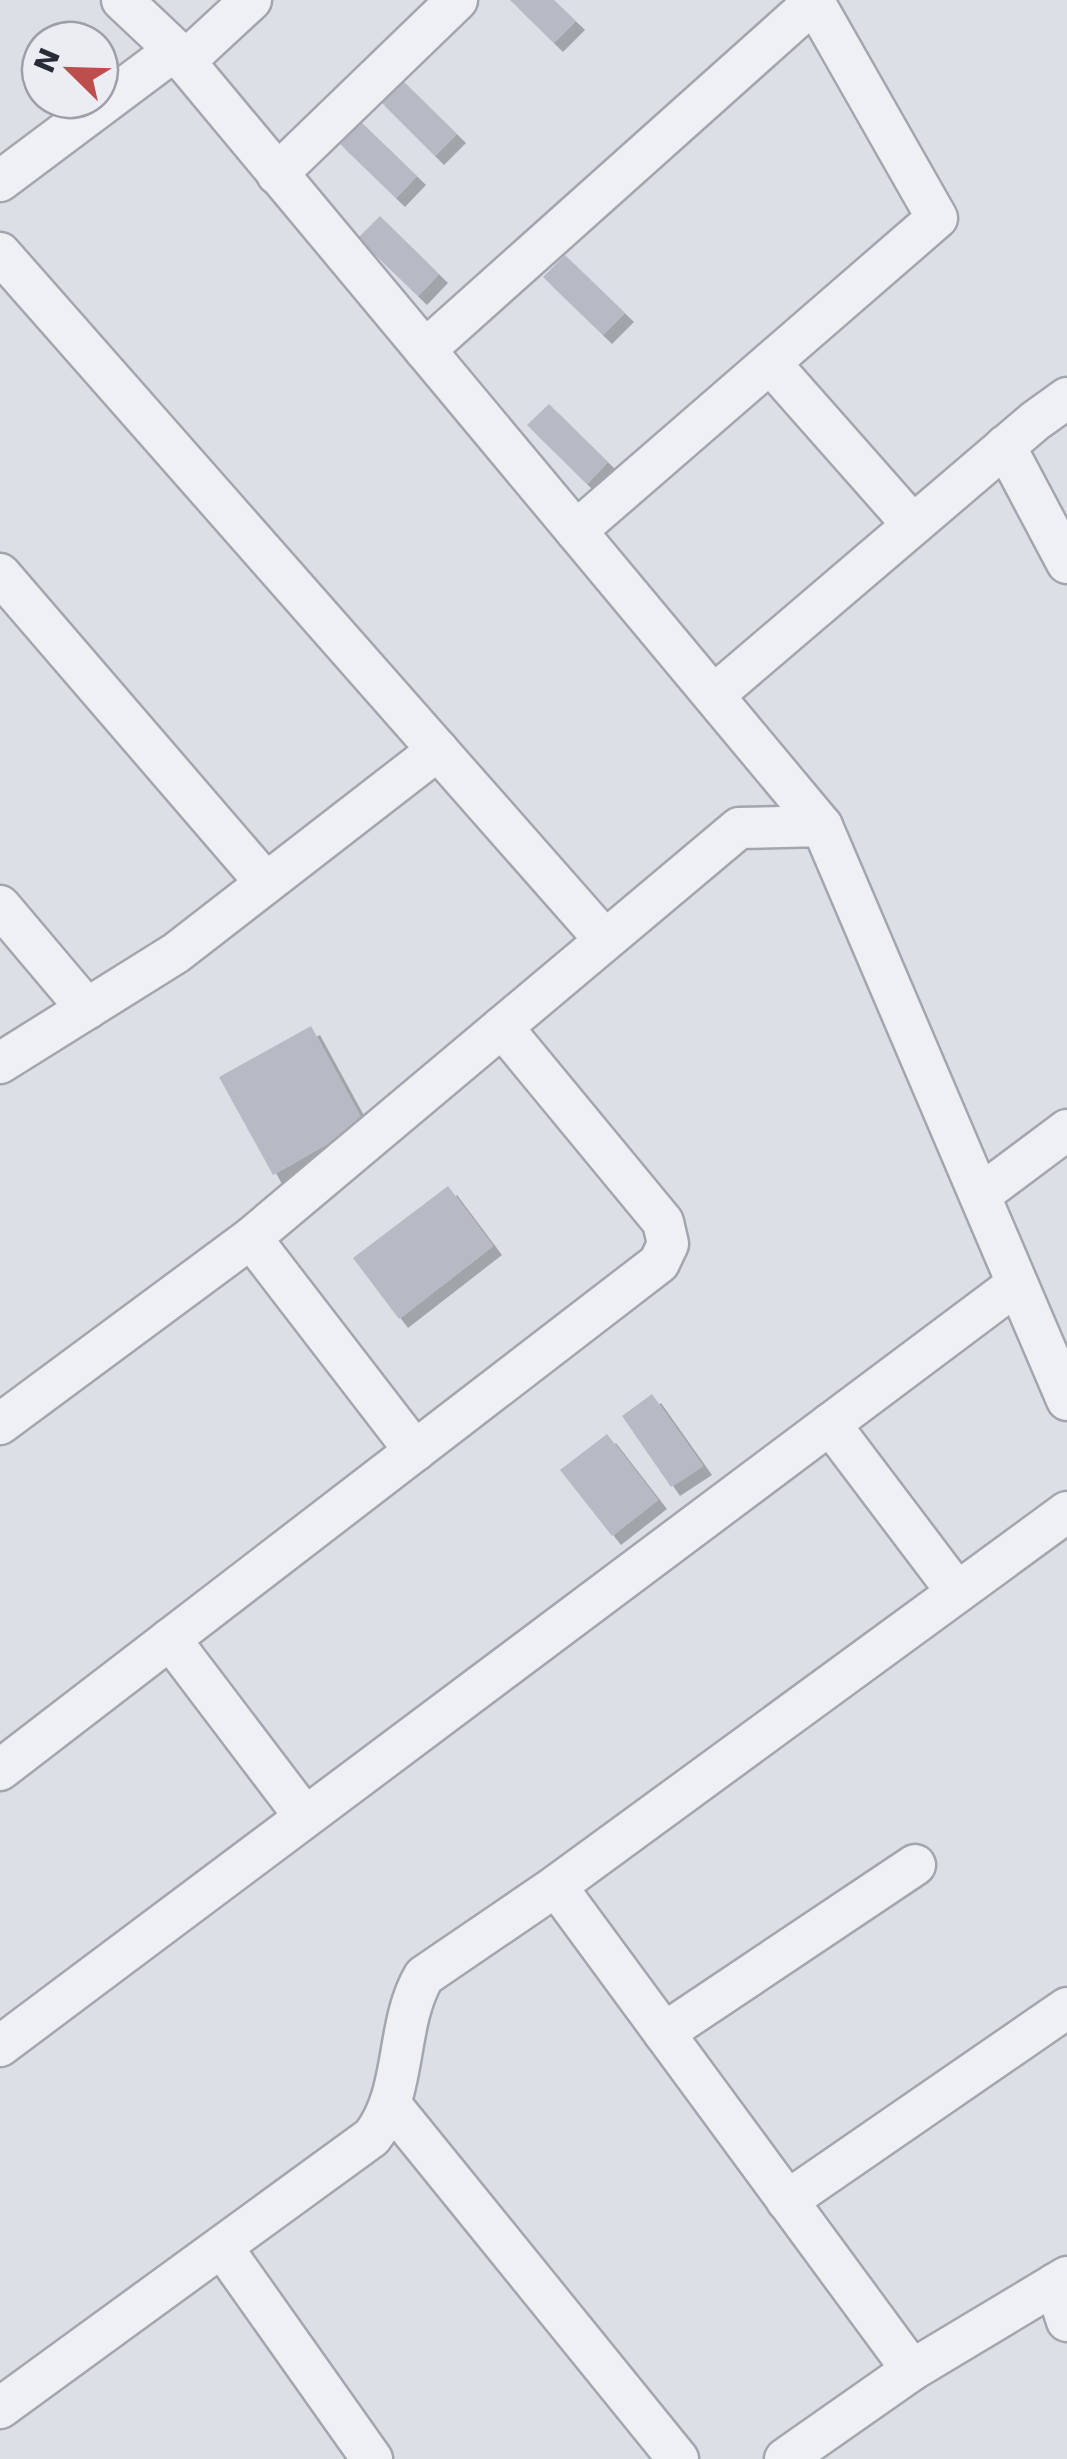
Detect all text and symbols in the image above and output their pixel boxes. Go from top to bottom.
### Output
north arrow [20,20,120,120]
text: N [28,43,67,78]

